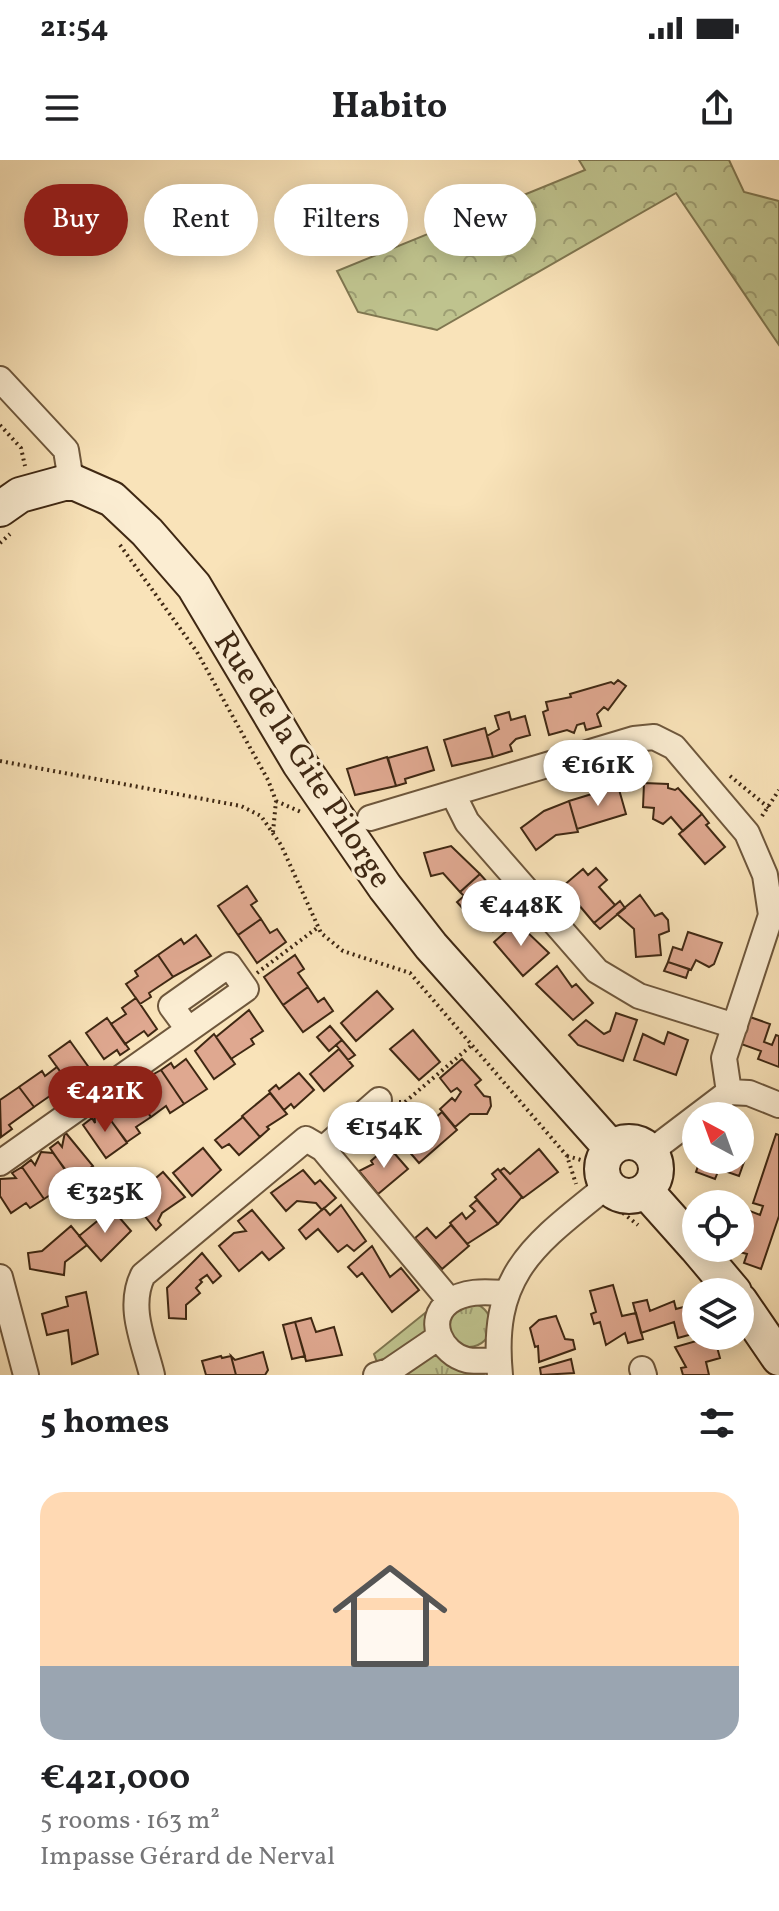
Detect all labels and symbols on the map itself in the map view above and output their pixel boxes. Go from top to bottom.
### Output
street label: Rue de la Gite Pilorge [202,624,401,898]
pin: €161K [542,740,654,808]
pin: €448K [465,880,577,948]
pin: €421K [49,1066,161,1134]
pin: €154K [328,1102,440,1170]
north arrow [682,1102,754,1174]
pin: €325K [49,1167,161,1235]

